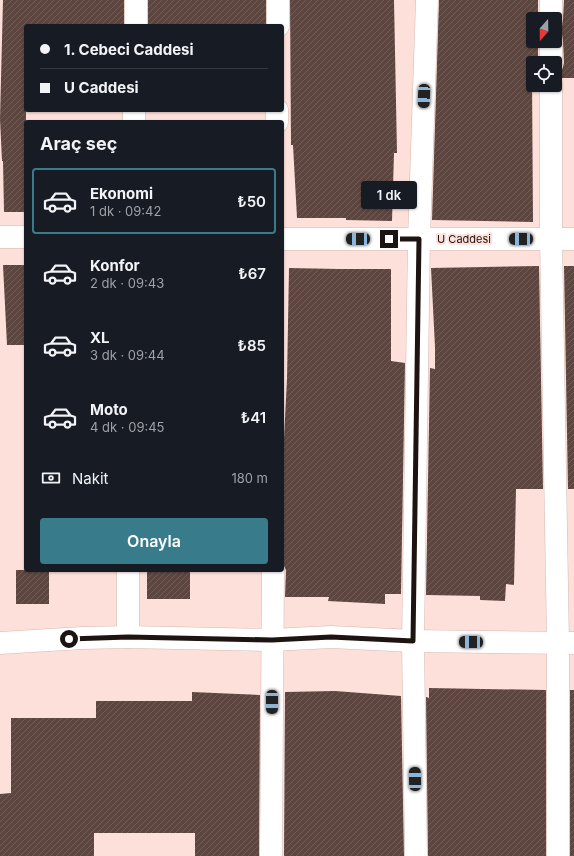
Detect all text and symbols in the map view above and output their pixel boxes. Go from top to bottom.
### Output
north arrow [526,12,562,48]
map controls [526,12,562,92]
text: 1. Cebeci Caddesi [64,40,194,59]
button: locate [526,56,562,92]
text: U Caddesi [64,78,139,97]
car [418,84,430,108]
text: Araç seç [40,133,117,154]
callout: 1 dk [361,181,417,209]
icon: car [42,183,78,219]
text: Ekonomi [90,184,153,203]
text: 1 dk [377,187,401,203]
text: ₺50 [237,192,266,211]
text: 1 dk · 09:42 [90,203,161,219]
route end [380,230,398,248]
street label: U Caddesi [437,232,491,246]
car [346,233,370,245]
car [509,233,533,245]
icon: car [42,255,78,291]
text: Konfor [90,256,140,275]
text: ₺67 [238,264,266,283]
text: 2 dk · 09:43 [90,275,164,291]
icon: car [42,327,78,363]
text: XL [90,328,110,347]
text: ₺85 [238,336,266,355]
text: 3 dk · 09:44 [90,347,165,363]
icon: car [42,399,78,435]
text: Moto [90,400,128,419]
text: ₺41 [241,408,266,427]
text: 4 dk · 09:45 [90,419,165,435]
icon: cash [40,467,62,489]
text: Nakit [72,469,109,488]
text: 180 m [231,470,268,486]
button: Onayla [40,518,268,564]
route start [60,630,78,648]
car [459,636,483,648]
car [266,690,278,714]
car [409,767,421,791]

